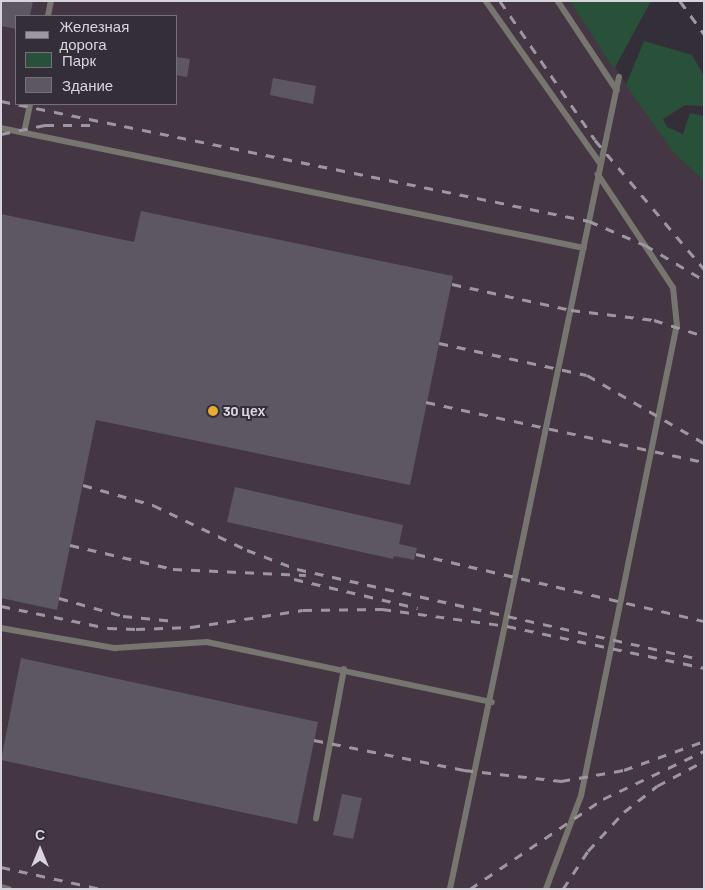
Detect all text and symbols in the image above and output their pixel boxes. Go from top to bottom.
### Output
legend [15,15,178,105]
text: Железная дорога [59,17,129,53]
text: Парк [62,51,96,69]
text: Здание [62,76,113,94]
place label: 30 цех [223,403,265,419]
marker: 30 цех [207,405,219,417]
north arrow [15,825,65,875]
text: С [35,826,45,843]

